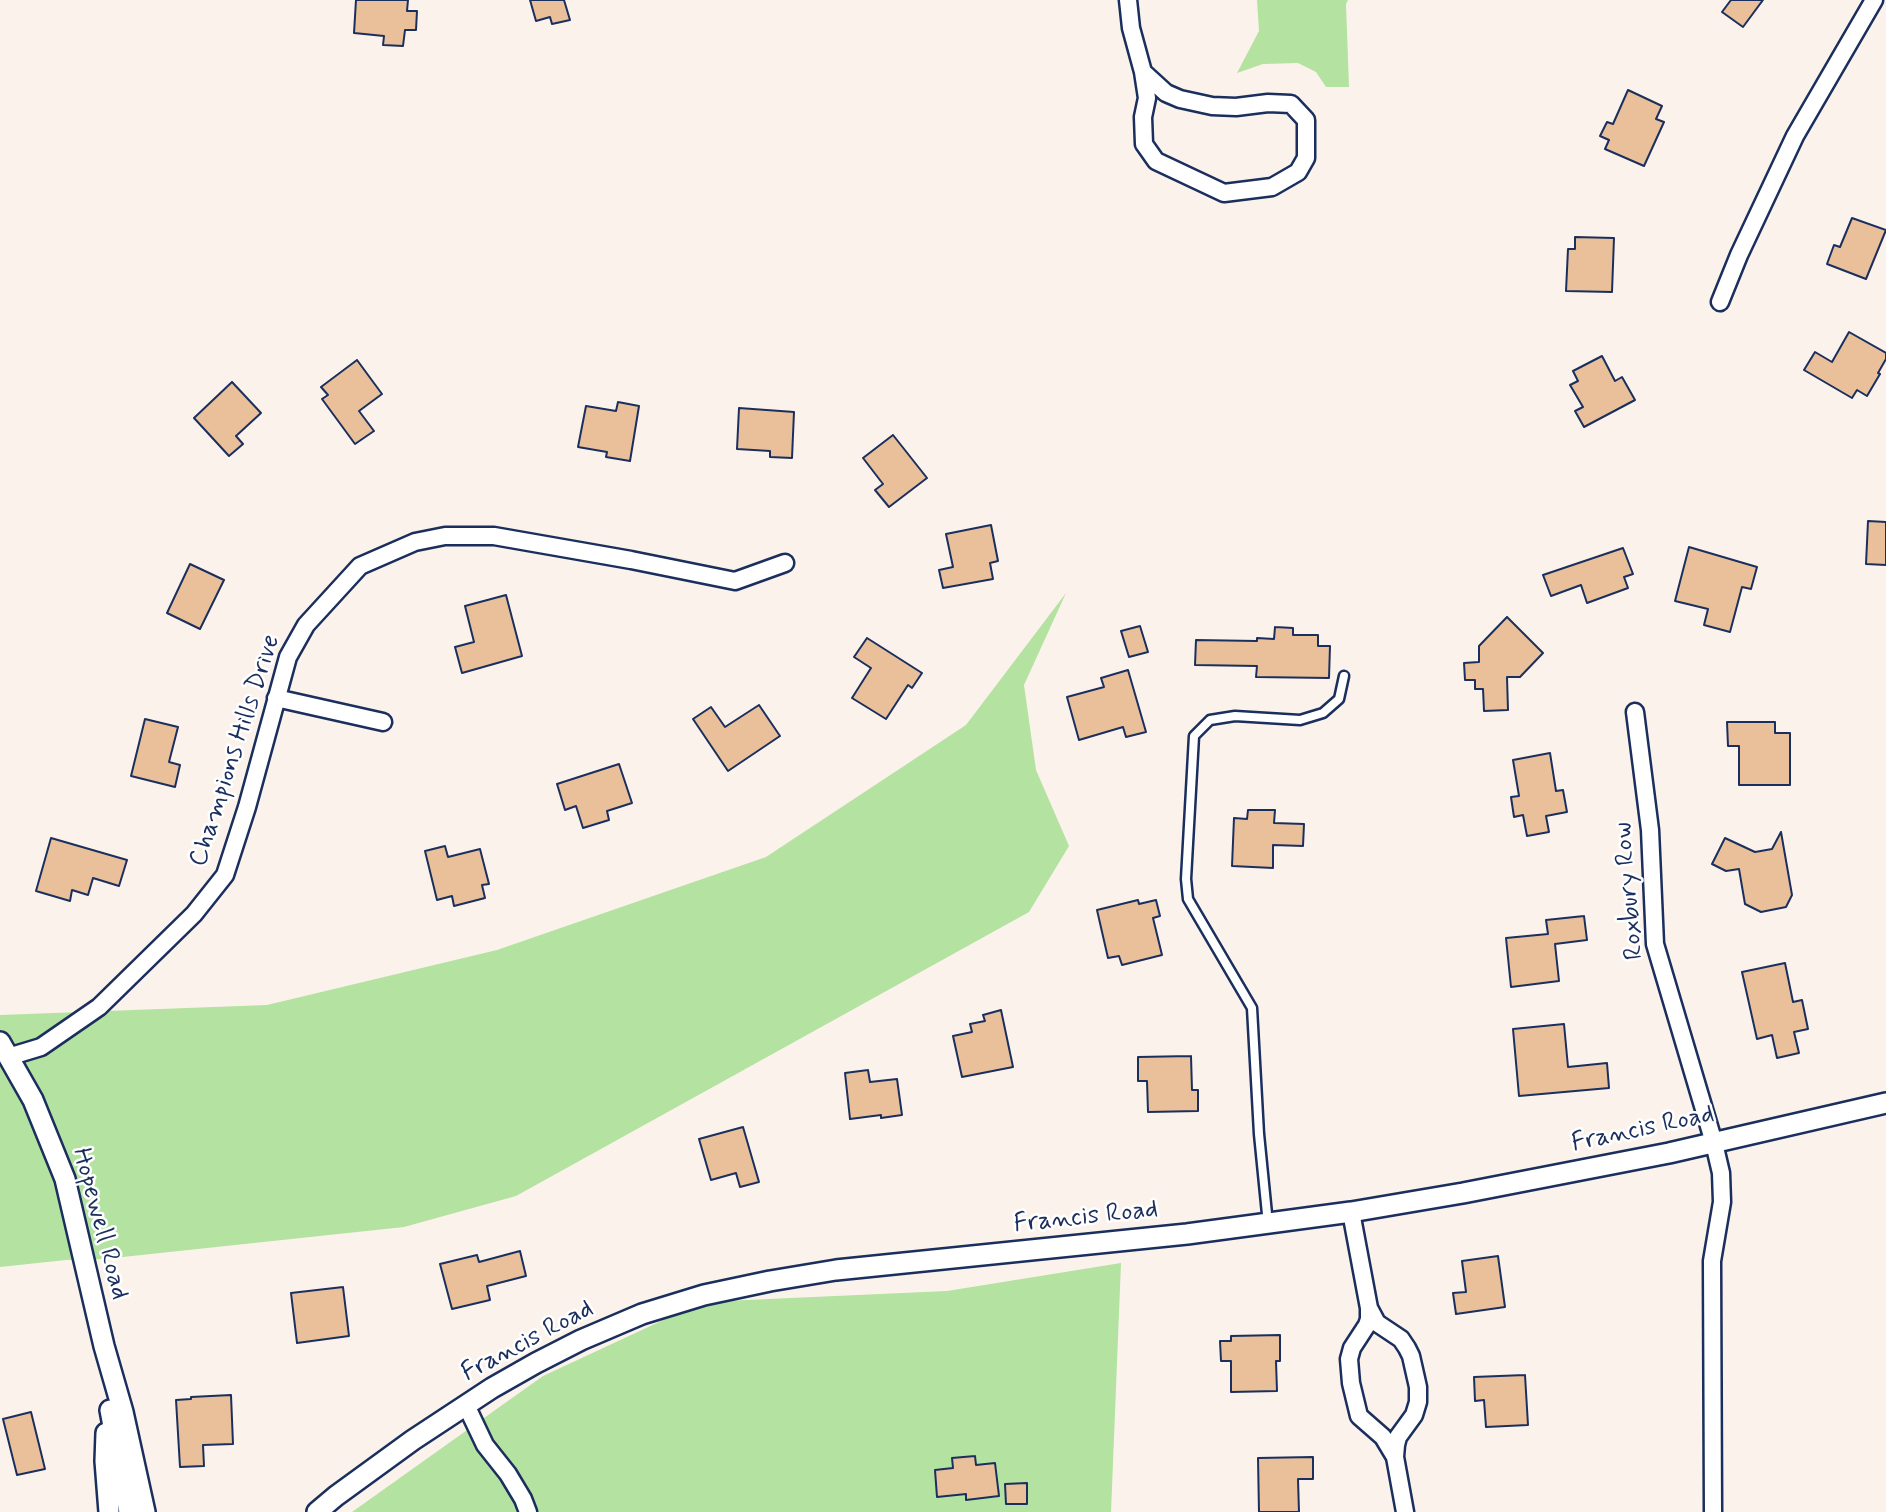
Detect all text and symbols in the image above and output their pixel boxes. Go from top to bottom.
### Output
street label: Champions Hills Drive [184,631,288,871]
street label: Roxbury Row [1608,821,1652,961]
street label: Francis Road [1569,1100,1717,1160]
street label: Hopewell Road [64,1145,134,1303]
street label: Francis Road [1012,1195,1160,1241]
street label: Francis Road [457,1294,599,1390]

